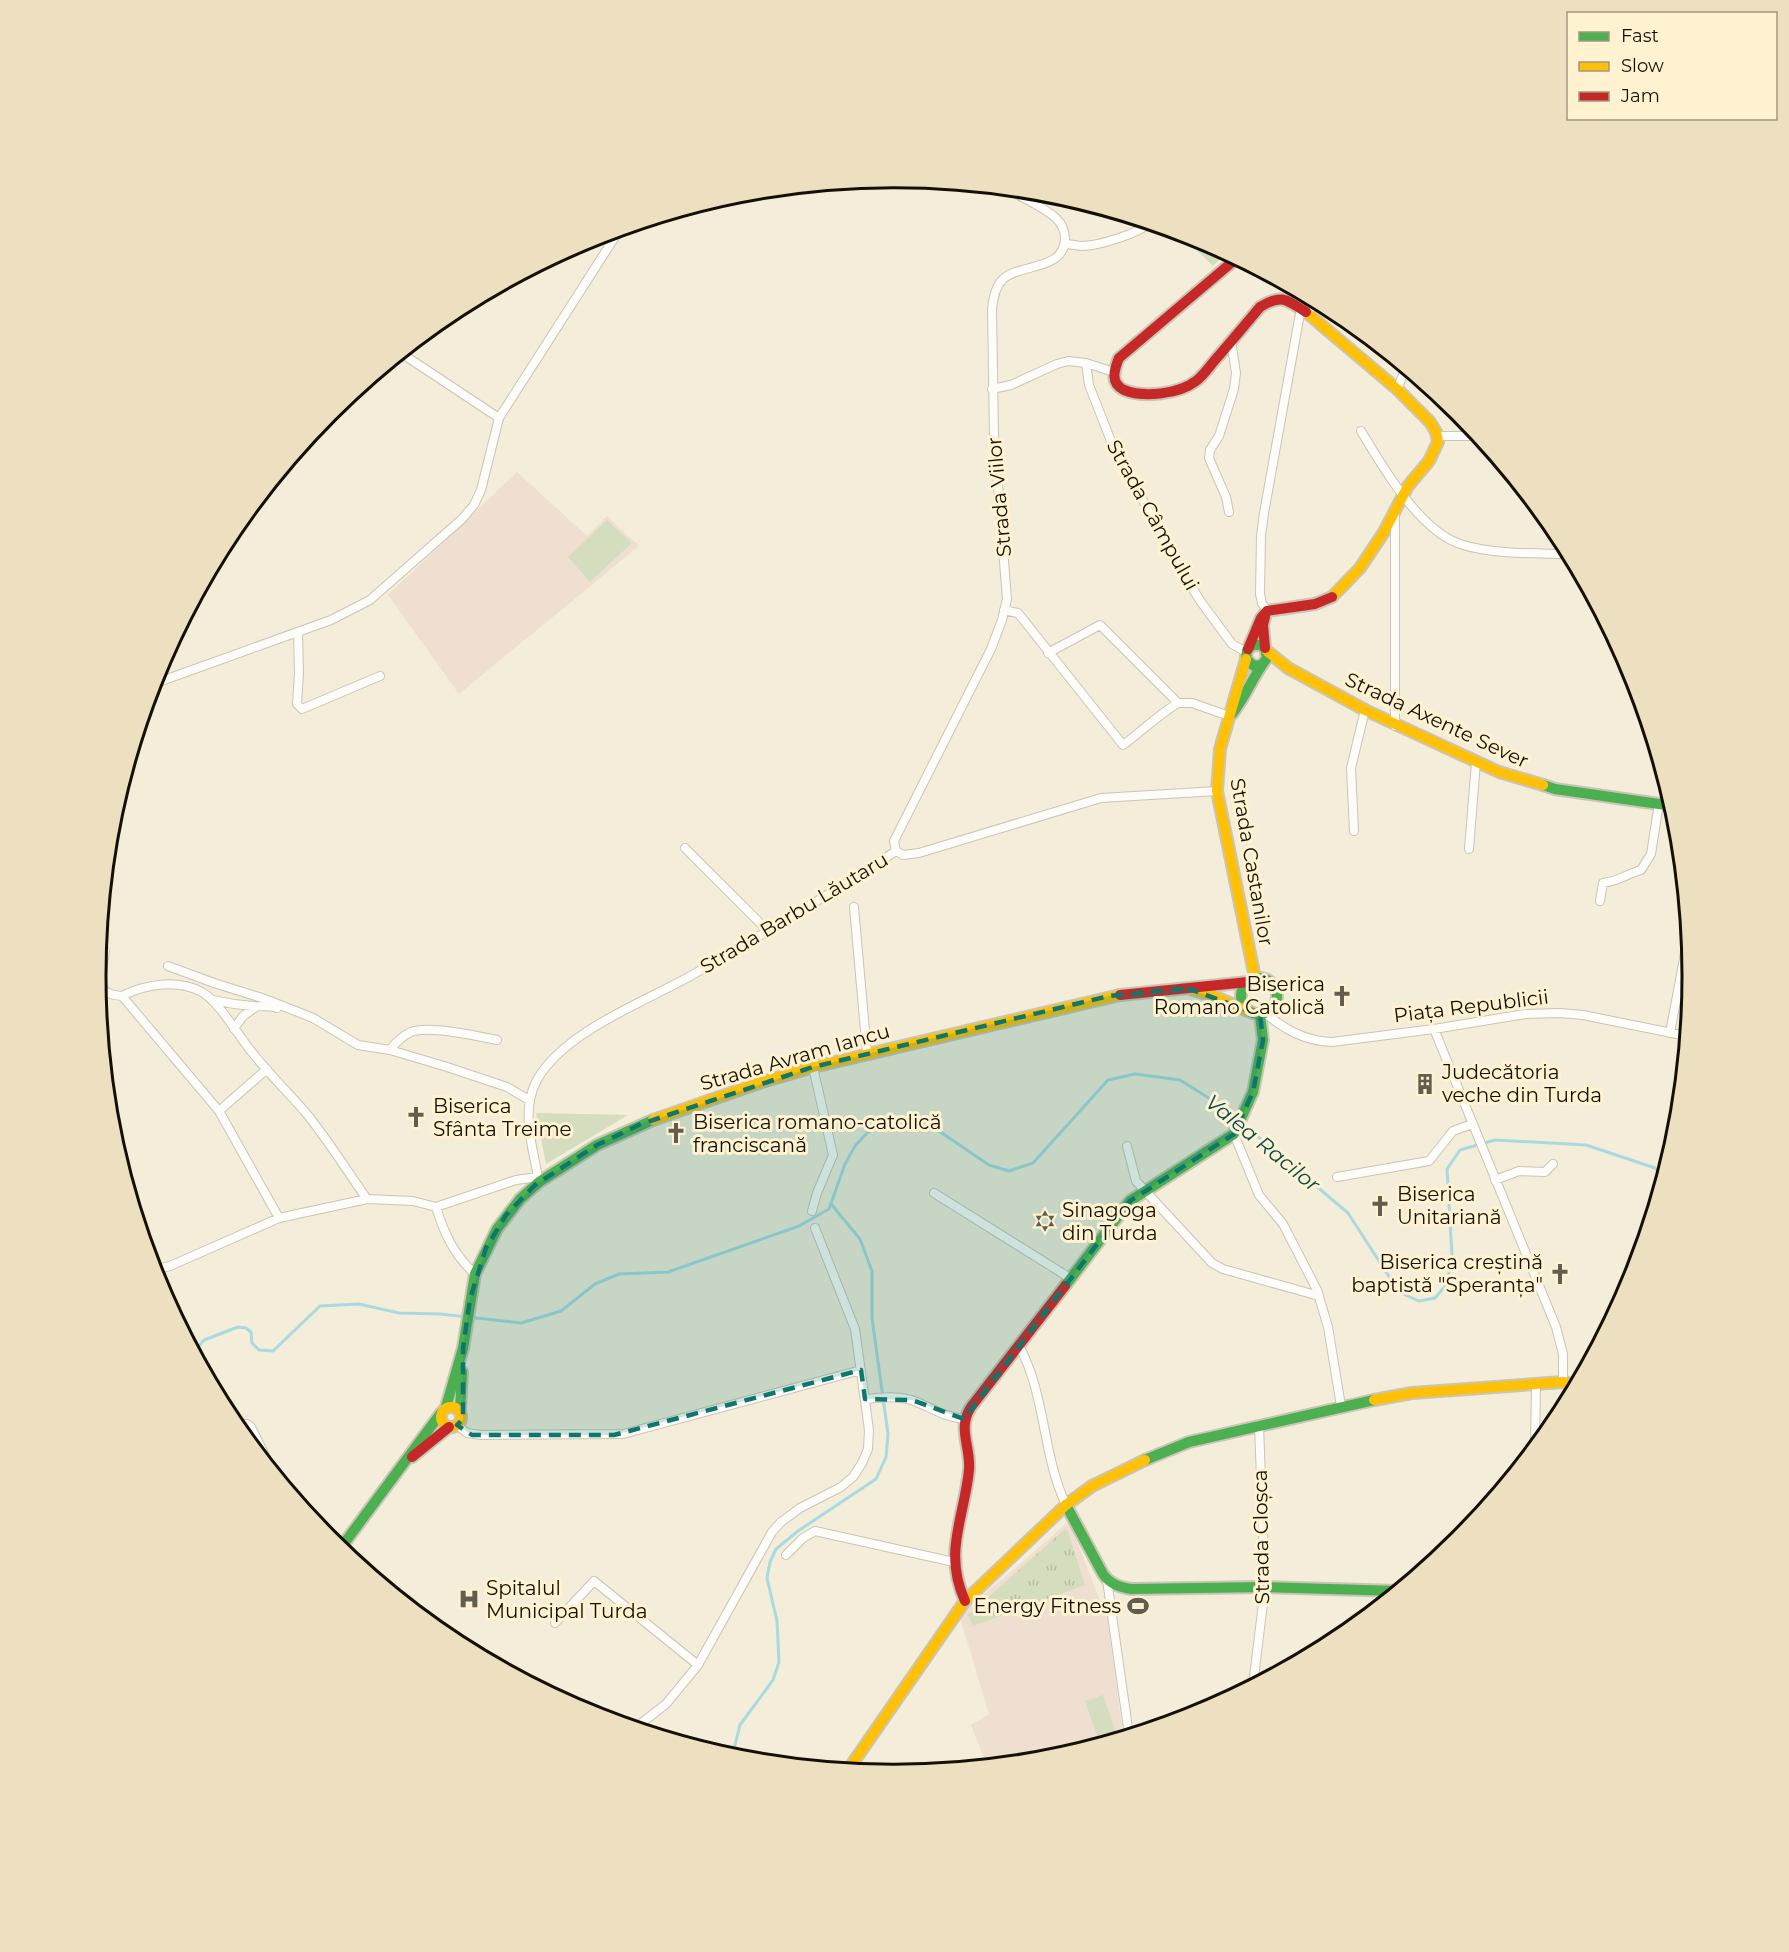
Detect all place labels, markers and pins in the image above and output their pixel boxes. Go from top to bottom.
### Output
place label: Biserica Romano Catolică [1154,972,1325,1019]
church icon: Biserica Romano Catolică [1330,984,1354,1008]
place label: Judecătoria veche din Turda [1441,1060,1602,1107]
building icon: Judecătoria veche din Turda [1413,1072,1437,1096]
place label: Biserica Sfânta Treime [433,1094,572,1141]
church icon: Biserica Sfânta Treime [404,1105,428,1129]
place label: Biserica romano-catolică franciscană [693,1110,941,1157]
church icon: Biserica romano-catolică franciscană [664,1121,688,1145]
place label: Biserica Unitariană [1397,1182,1501,1229]
church icon: Biserica Unitariană [1368,1194,1392,1218]
place label: Sinagoga din Turda [1062,1198,1157,1245]
synagogue icon: Sinagoga din Turda [1033,1209,1057,1233]
place label: Biserica creștină baptistă "Speranța" [1351,1250,1543,1298]
church icon: Biserica creștină baptistă "Speranța" [1548,1262,1572,1286]
place label: Spitalul Municipal Turda [486,1576,648,1623]
hospital icon: Spitalul Municipal Turda [457,1587,481,1611]
place label: Energy Fitness [973,1594,1121,1618]
sports icon: Energy Fitness [1126,1594,1150,1618]

